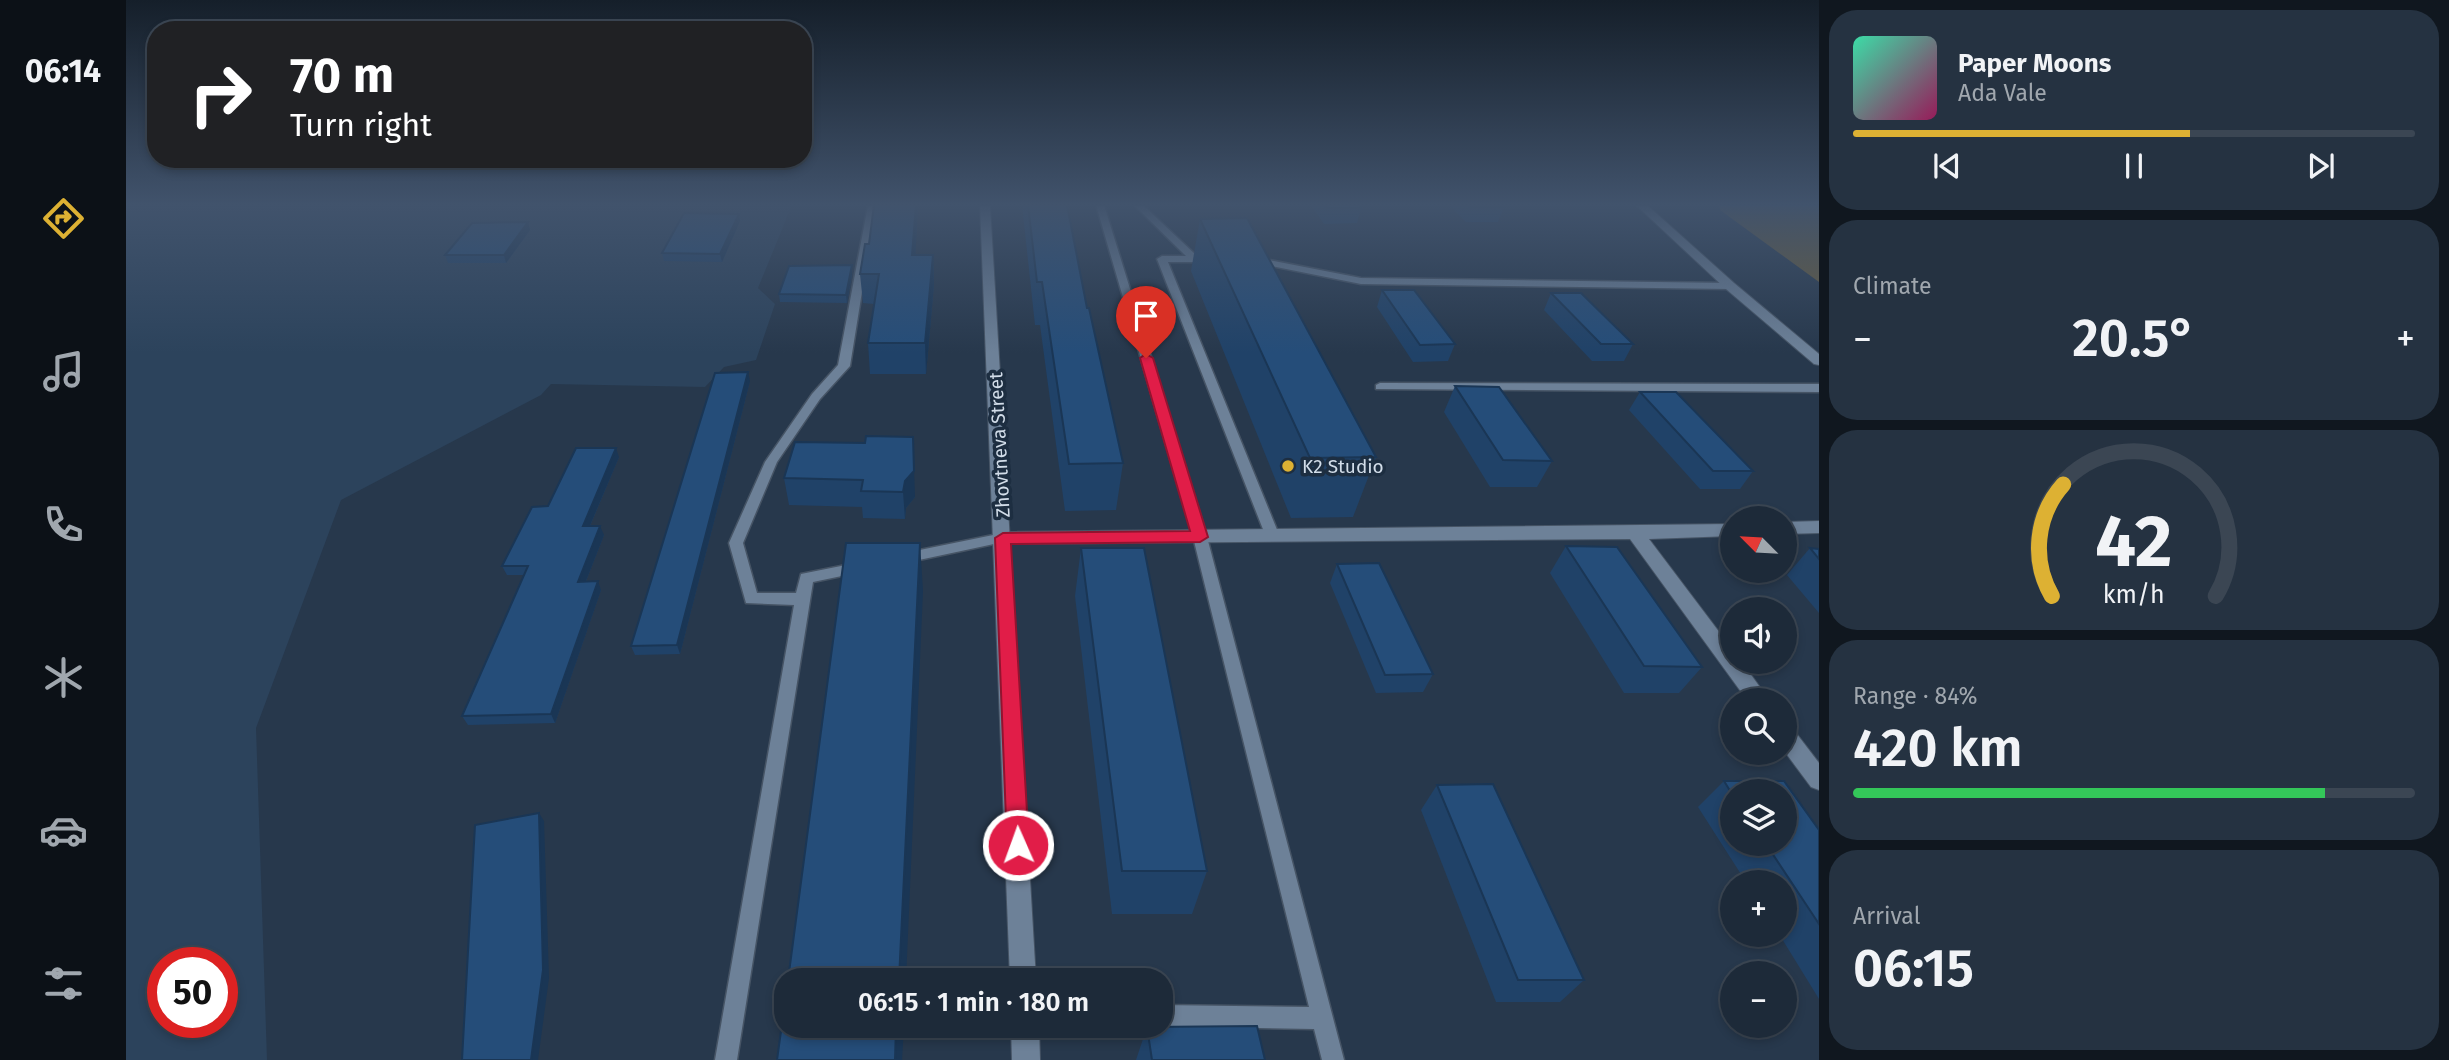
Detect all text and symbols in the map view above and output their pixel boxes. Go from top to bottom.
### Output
text: 70 m [290,46,394,105]
text: Paper Moons [1958,48,2111,79]
icon: right [175,49,266,140]
text: 06:14 [25,52,101,90]
text: Ada Vale [1958,79,2047,107]
text: Turn right [290,106,432,144]
icon: previous [1928,147,1966,185]
icon: pause [2115,147,2153,185]
icon: next [2302,147,2340,185]
icon: directions [39,194,88,243]
text: Climate [1853,272,1932,300]
pin [1116,286,1176,358]
icon: arrive [1127,297,1165,335]
text: 20.5° [2072,307,2196,370]
text: − [1853,316,1872,362]
text: + [2396,316,2415,362]
icon: music [39,347,88,396]
street label: Zhovtneva Street [984,372,1015,518]
place label: K2 Studio [1302,455,1384,478]
marker: K2 Studio [1280,458,1296,474]
text: 42 [2095,498,2173,585]
icon: phone [39,500,88,549]
north arrow [1720,506,1797,583]
map controls [1720,506,1797,1038]
text: km/h [2103,580,2165,610]
button: sound [1720,597,1797,674]
icon: climate [39,653,88,702]
text: Range · 84% [1853,682,1978,710]
button: search [1720,688,1797,765]
text: 420 km [1853,717,2023,780]
button: layers [1720,779,1797,856]
icon: car [39,806,88,855]
position arrow [981,808,1055,882]
button: + [1720,870,1797,947]
text: Arrival [1853,902,1920,930]
text: 06:15 [1853,937,1974,1000]
speed limit sign: 50 [147,947,238,1038]
icon: filters [39,959,88,1008]
button: − [1720,961,1797,1038]
text: 06:15 · 1 min · 180 m [858,987,1089,1018]

